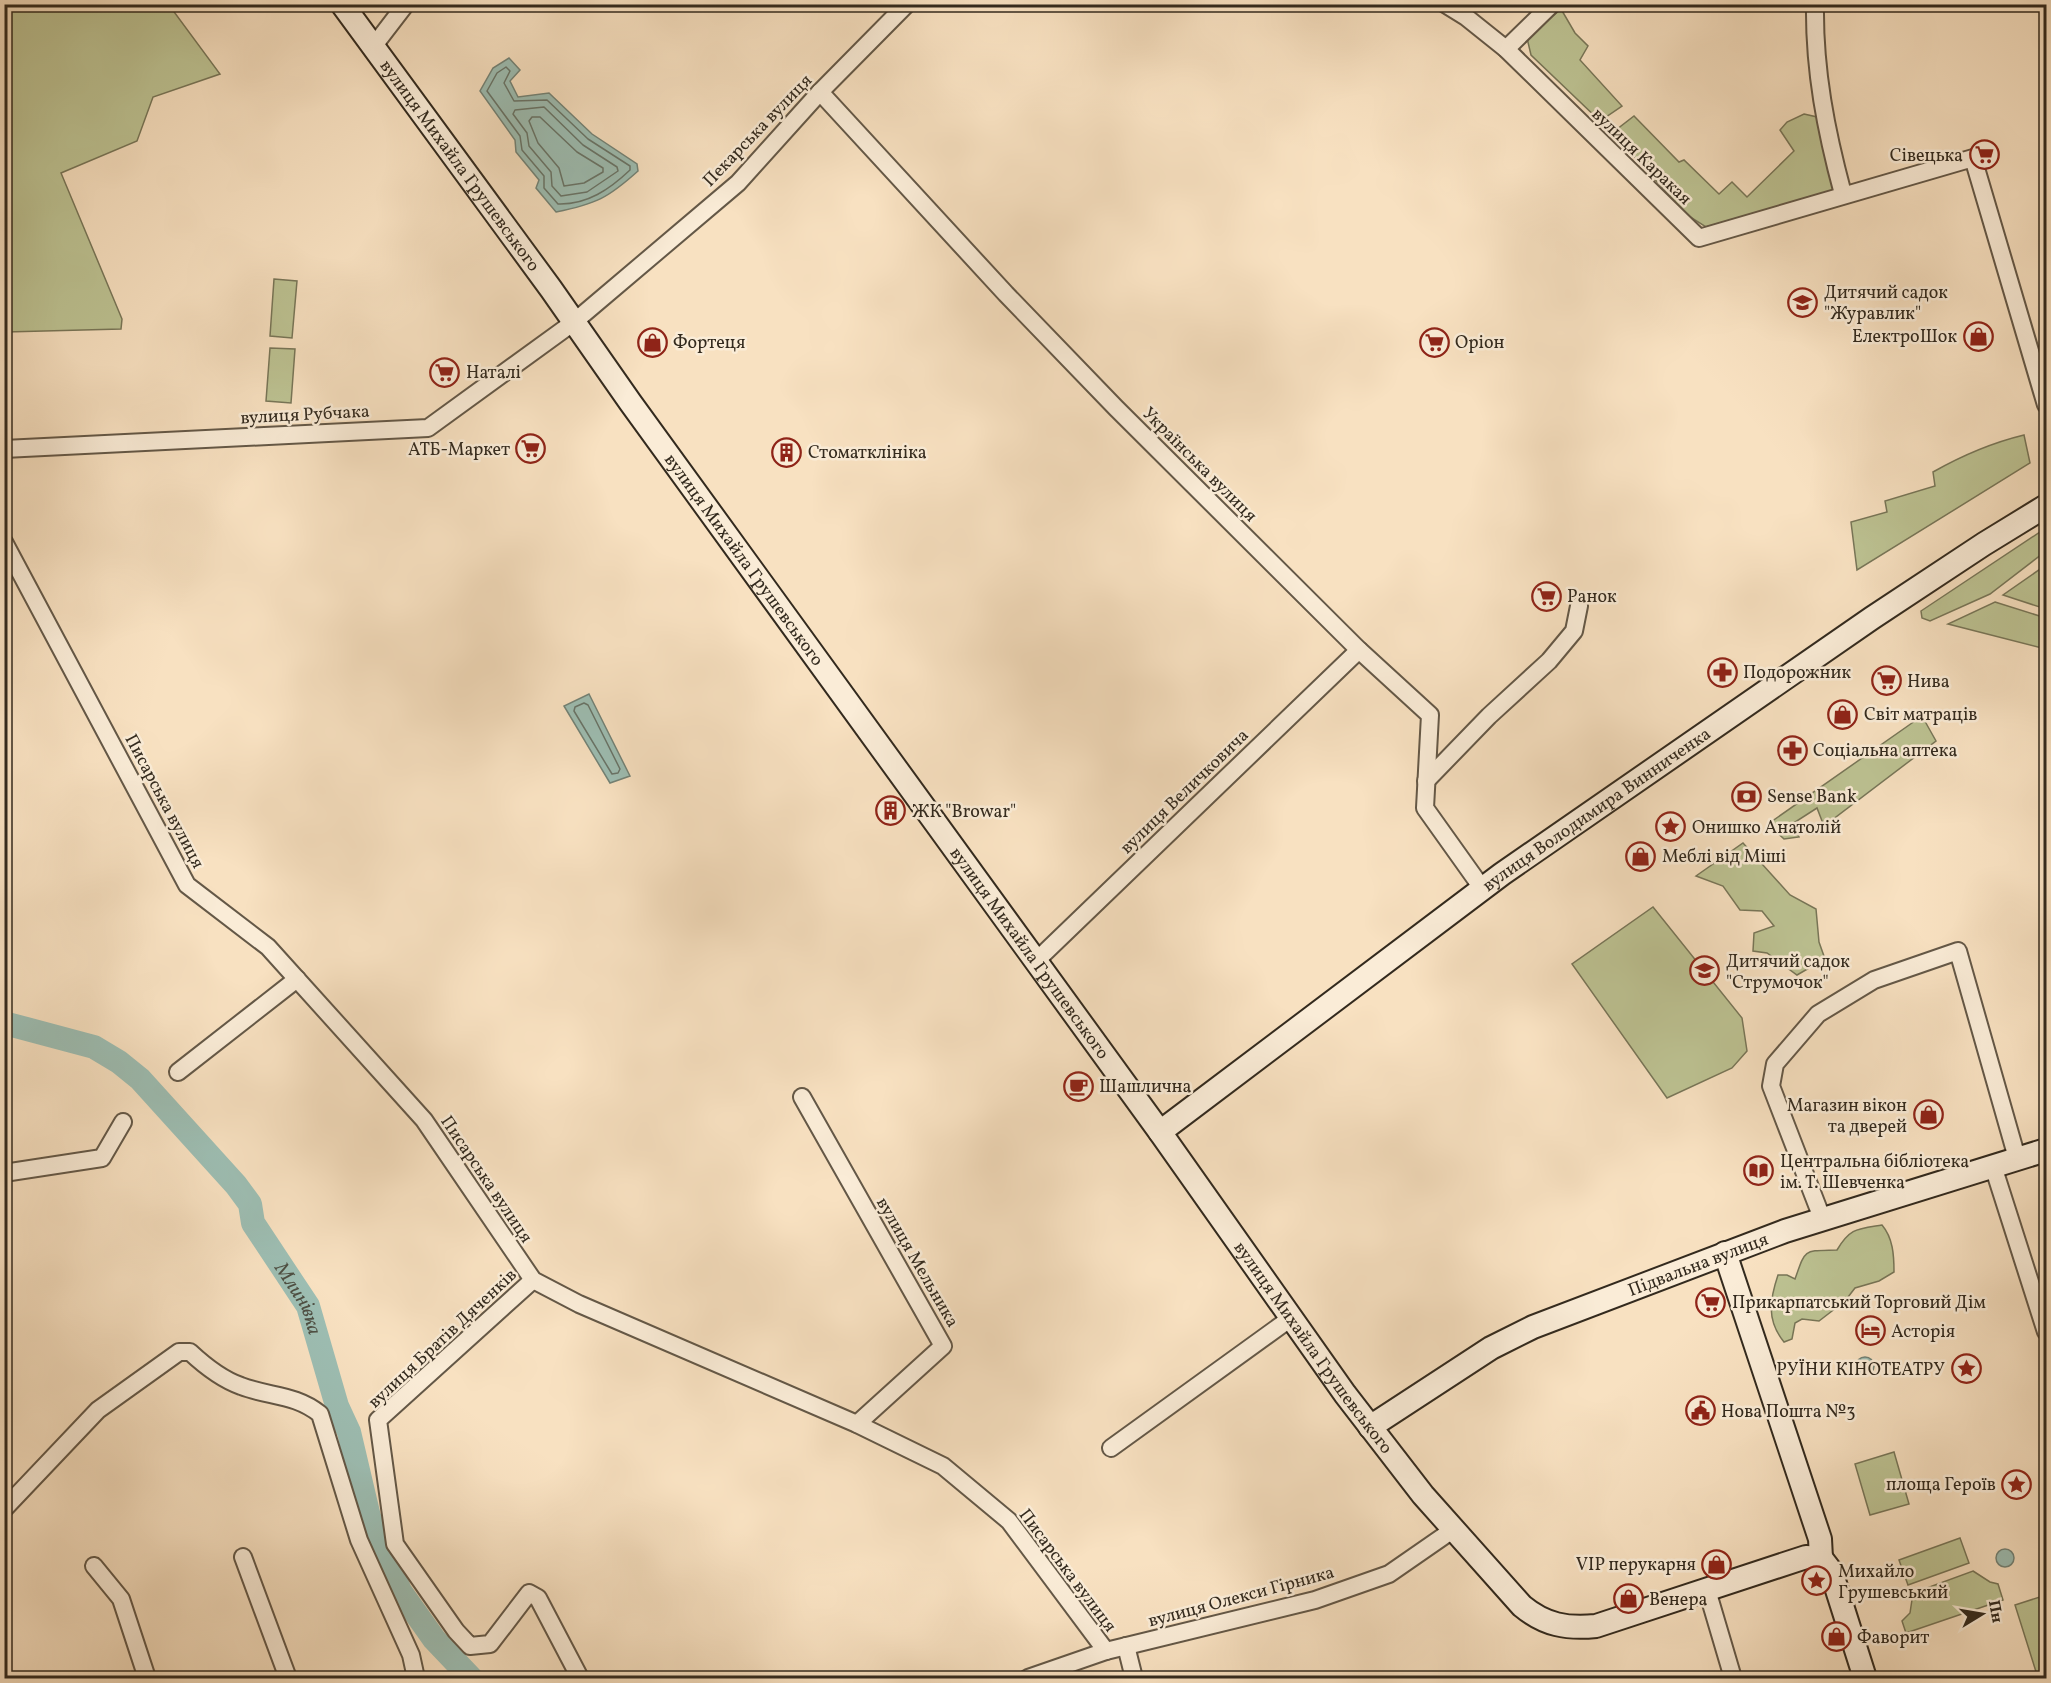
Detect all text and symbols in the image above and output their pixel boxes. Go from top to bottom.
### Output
street label: вулиця Михайла Грушевського [373,55,545,277]
street label: Пекарська вулиця [698,69,819,193]
street label: вулиця Каракая [1585,103,1697,211]
supermarket icon: Сівецька [1968,139,2000,171]
place label: Сівецька [1890,144,1963,169]
place label: Дитячий садок "Журавлик" [1824,281,1948,327]
school or university icon: Дитячий садок "Журавлик" [1787,286,1819,318]
shop icon: ЕлектроШок [1962,320,1994,352]
place label: ЕлектроШок [1852,325,1957,350]
shop icon: Фортеця [636,326,668,358]
supermarket icon: Оріон [1418,326,1450,358]
place label: Фортеця [673,331,745,356]
place label: Оріон [1455,331,1504,356]
supermarket icon: Наталі [429,356,461,388]
place label: Наталі [466,361,521,386]
street label: вулиця Рубчака [240,400,370,431]
street label: Українська вулиця [1136,402,1262,528]
supermarket icon: АТБ-Маркет [515,433,547,465]
building icon: Стоматклініка [771,436,803,468]
place label: АТБ-Маркет [408,438,510,463]
place label: Стоматклініка [808,441,927,466]
street label: вулиця Михайла Грушевського [658,449,829,672]
supermarket icon: Ранок [1530,580,1562,612]
place label: Ранок [1567,585,1617,610]
pharmacy icon: Подорожник [1706,656,1738,688]
place label: Подорожник [1743,661,1851,686]
supermarket icon: Нива [1870,665,1902,697]
place label: Нива [1907,670,1950,695]
shop icon: Світ матраців [1827,698,1859,730]
place label: Світ матраців [1864,703,1978,728]
street label: вулиця Володимира Винниченка [1478,722,1717,898]
street label: вулиця Величковича [1115,724,1255,860]
street label: Писарська вулиця [118,730,210,873]
pharmacy icon: Соціальна аптека [1776,734,1808,766]
place label: Соціальна аптека [1813,739,1957,764]
bank icon: Sense Bank [1730,780,1762,812]
place label: Sense Bank [1767,785,1857,810]
building icon: ЖК "Browar" [875,795,907,827]
place label: ЖК "Browar" [912,800,1016,825]
place icon: Онишко Анатолій [1655,811,1687,843]
place label: Онишко Анатолій [1692,816,1841,841]
shop icon: Меблі від Міші [1625,840,1657,872]
street label: вулиця Михайла Грушевського [943,842,1114,1065]
place label: Меблі від Міші [1662,845,1786,870]
place label: Дитячий садок "Струмочок" [1726,950,1850,996]
school or university icon: Дитячий садок "Струмочок" [1689,955,1721,987]
cafe icon: Шашлична [1062,1070,1094,1102]
place label: Шашлична [1099,1075,1192,1100]
place label: Магазин вікон та дверей [1787,1094,1907,1140]
shop icon: Магазин вікон та дверей [1912,1099,1944,1131]
street label: Писарська вулиця [434,1111,538,1249]
place label: Центральна бібліотека ім. Т. Шевченка [1780,1150,1969,1196]
library icon: Центральна бібліотека ім. Т. Шевченка [1743,1155,1775,1187]
street label: вулиця Мельника [869,1193,964,1332]
street label: Підвальна вулиця [1625,1228,1772,1304]
street label: вулиця Михайла Грушевського [1227,1237,1398,1460]
water label: Млинівка [266,1256,328,1338]
street label: вулиця Братів Дяченків [363,1263,523,1415]
supermarket icon: Прикарпатський Торговий Дім [1695,1286,1727,1318]
place label: Прикарпатський Торговий Дім [1732,1291,1986,1316]
hotel icon: Асторія [1854,1315,1886,1347]
place label: Асторія [1891,1320,1955,1345]
place icon: РУЇНИ КІНОТЕАТРУ [1950,1353,1982,1385]
place label: РУЇНИ КІНОТЕАТРУ [1776,1358,1945,1383]
public building icon: Нова Пошта №3 [1684,1395,1716,1427]
place label: Нова Пошта №3 [1721,1400,1855,1425]
place icon: площа Героїв [2001,1468,2033,1500]
place label: площа Героїв [1886,1473,1996,1498]
street label: Писарська вулиця [1012,1504,1122,1638]
shop icon: VIP перукарня [1701,1548,1733,1580]
place label: VIP перукарня [1576,1553,1696,1578]
place label: Михайло Грушевський [1838,1560,1948,1606]
street label: вулиця Олекси Гірника [1146,1561,1337,1634]
place icon: Михайло Грушевський [1801,1565,1833,1597]
shop icon: Венера [1612,1583,1644,1615]
north arrow [1952,1584,2012,1644]
place label: Венера [1649,1588,1708,1613]
text: Пн [1982,1598,2008,1625]
shop icon: Фаворит [1820,1621,1852,1653]
place label: Фаворит [1857,1626,1929,1651]

